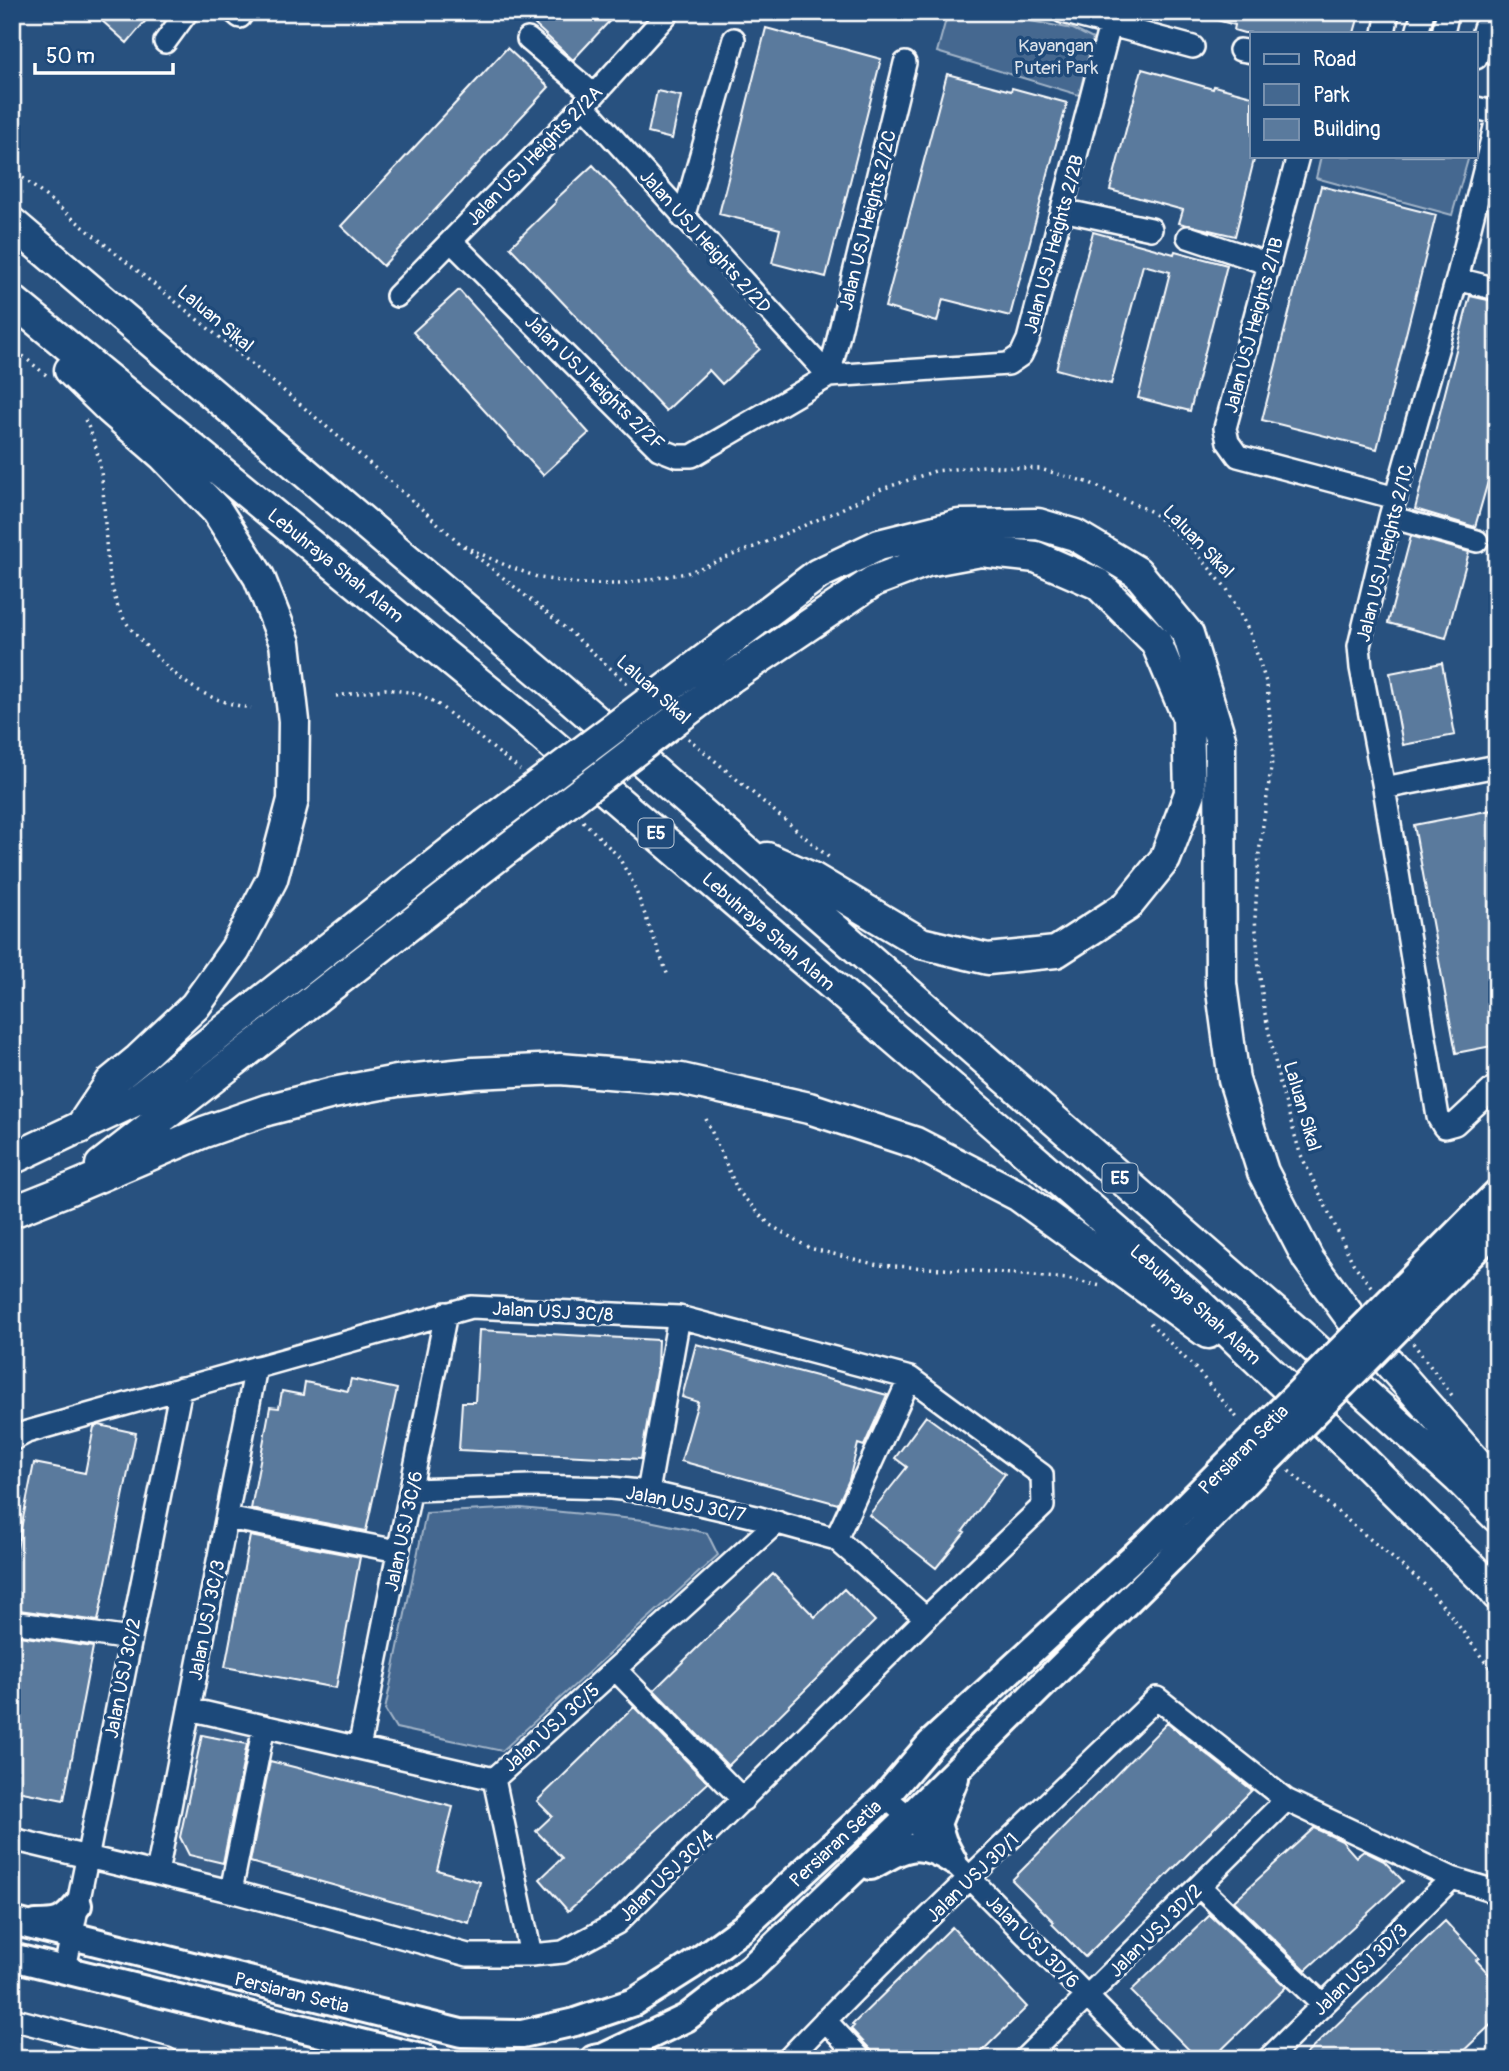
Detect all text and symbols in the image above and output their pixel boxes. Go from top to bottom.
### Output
scale bar [35,32,173,76]
legend [1250,32,1478,158]
park label: Kayangan Puteri Park [1014,34,1098,80]
text: 50 m [46,43,95,70]
text: Road [1313,46,1357,73]
street label: Jalan USJ Heights 2/2A [462,81,608,231]
text: Park [1313,82,1350,109]
text: Building [1313,116,1380,143]
street label: Jalan USJ Heights 2/2C [834,127,902,313]
street label: Jalan USJ Heights 2/2B [1019,152,1089,336]
street label: Jalan USJ Heights 2/2D [634,165,776,319]
street label: Jalan USJ Heights 2/1B [1219,235,1289,416]
street label: Laluan Sikal [172,280,259,358]
street label: Jalan USJ Heights 2/2F [519,310,669,456]
street label: Jalan USJ Heights 2/1C [1351,462,1419,644]
street label: Laluan Sikal [1158,500,1239,583]
street label: Lebuhraya Shah Alam [262,503,409,628]
street label: Laluan Sikal [611,650,696,730]
road number: E5 [638,818,674,848]
street label: Lebuhraya Shah Alam [697,867,840,996]
street label: Laluan Sikal [1278,1059,1326,1154]
road number: E5 [1102,1163,1138,1192]
street label: Lebuhraya Shah Alam [1125,1239,1266,1370]
street label: Jalan USJ 3C/8 [492,1297,614,1327]
street label: Persiaran Setia [1194,1400,1294,1500]
street label: Jalan USJ 3C/6 [379,1469,428,1594]
street label: Jalan USJ 3C/7 [624,1481,748,1527]
street label: Jalan USJ 3C/3 [184,1558,230,1682]
street label: Jalan USJ 3C/2 [100,1616,146,1740]
street label: Jalan USJ 3C/5 [498,1678,605,1777]
street label: Persiaran Setia [784,1795,887,1893]
street label: Jalan USJ 3C/4 [614,1824,719,1927]
street label: Jalan USJ 3D/1 [921,1828,1024,1928]
street label: Jalan USJ 3D/2 [1104,1879,1207,1982]
street label: Jalan USJ 3D/6 [980,1890,1084,1994]
street label: Jalan USJ 3D/3 [1308,1919,1413,2021]
street label: Persiaran Setia [232,1967,352,2019]

